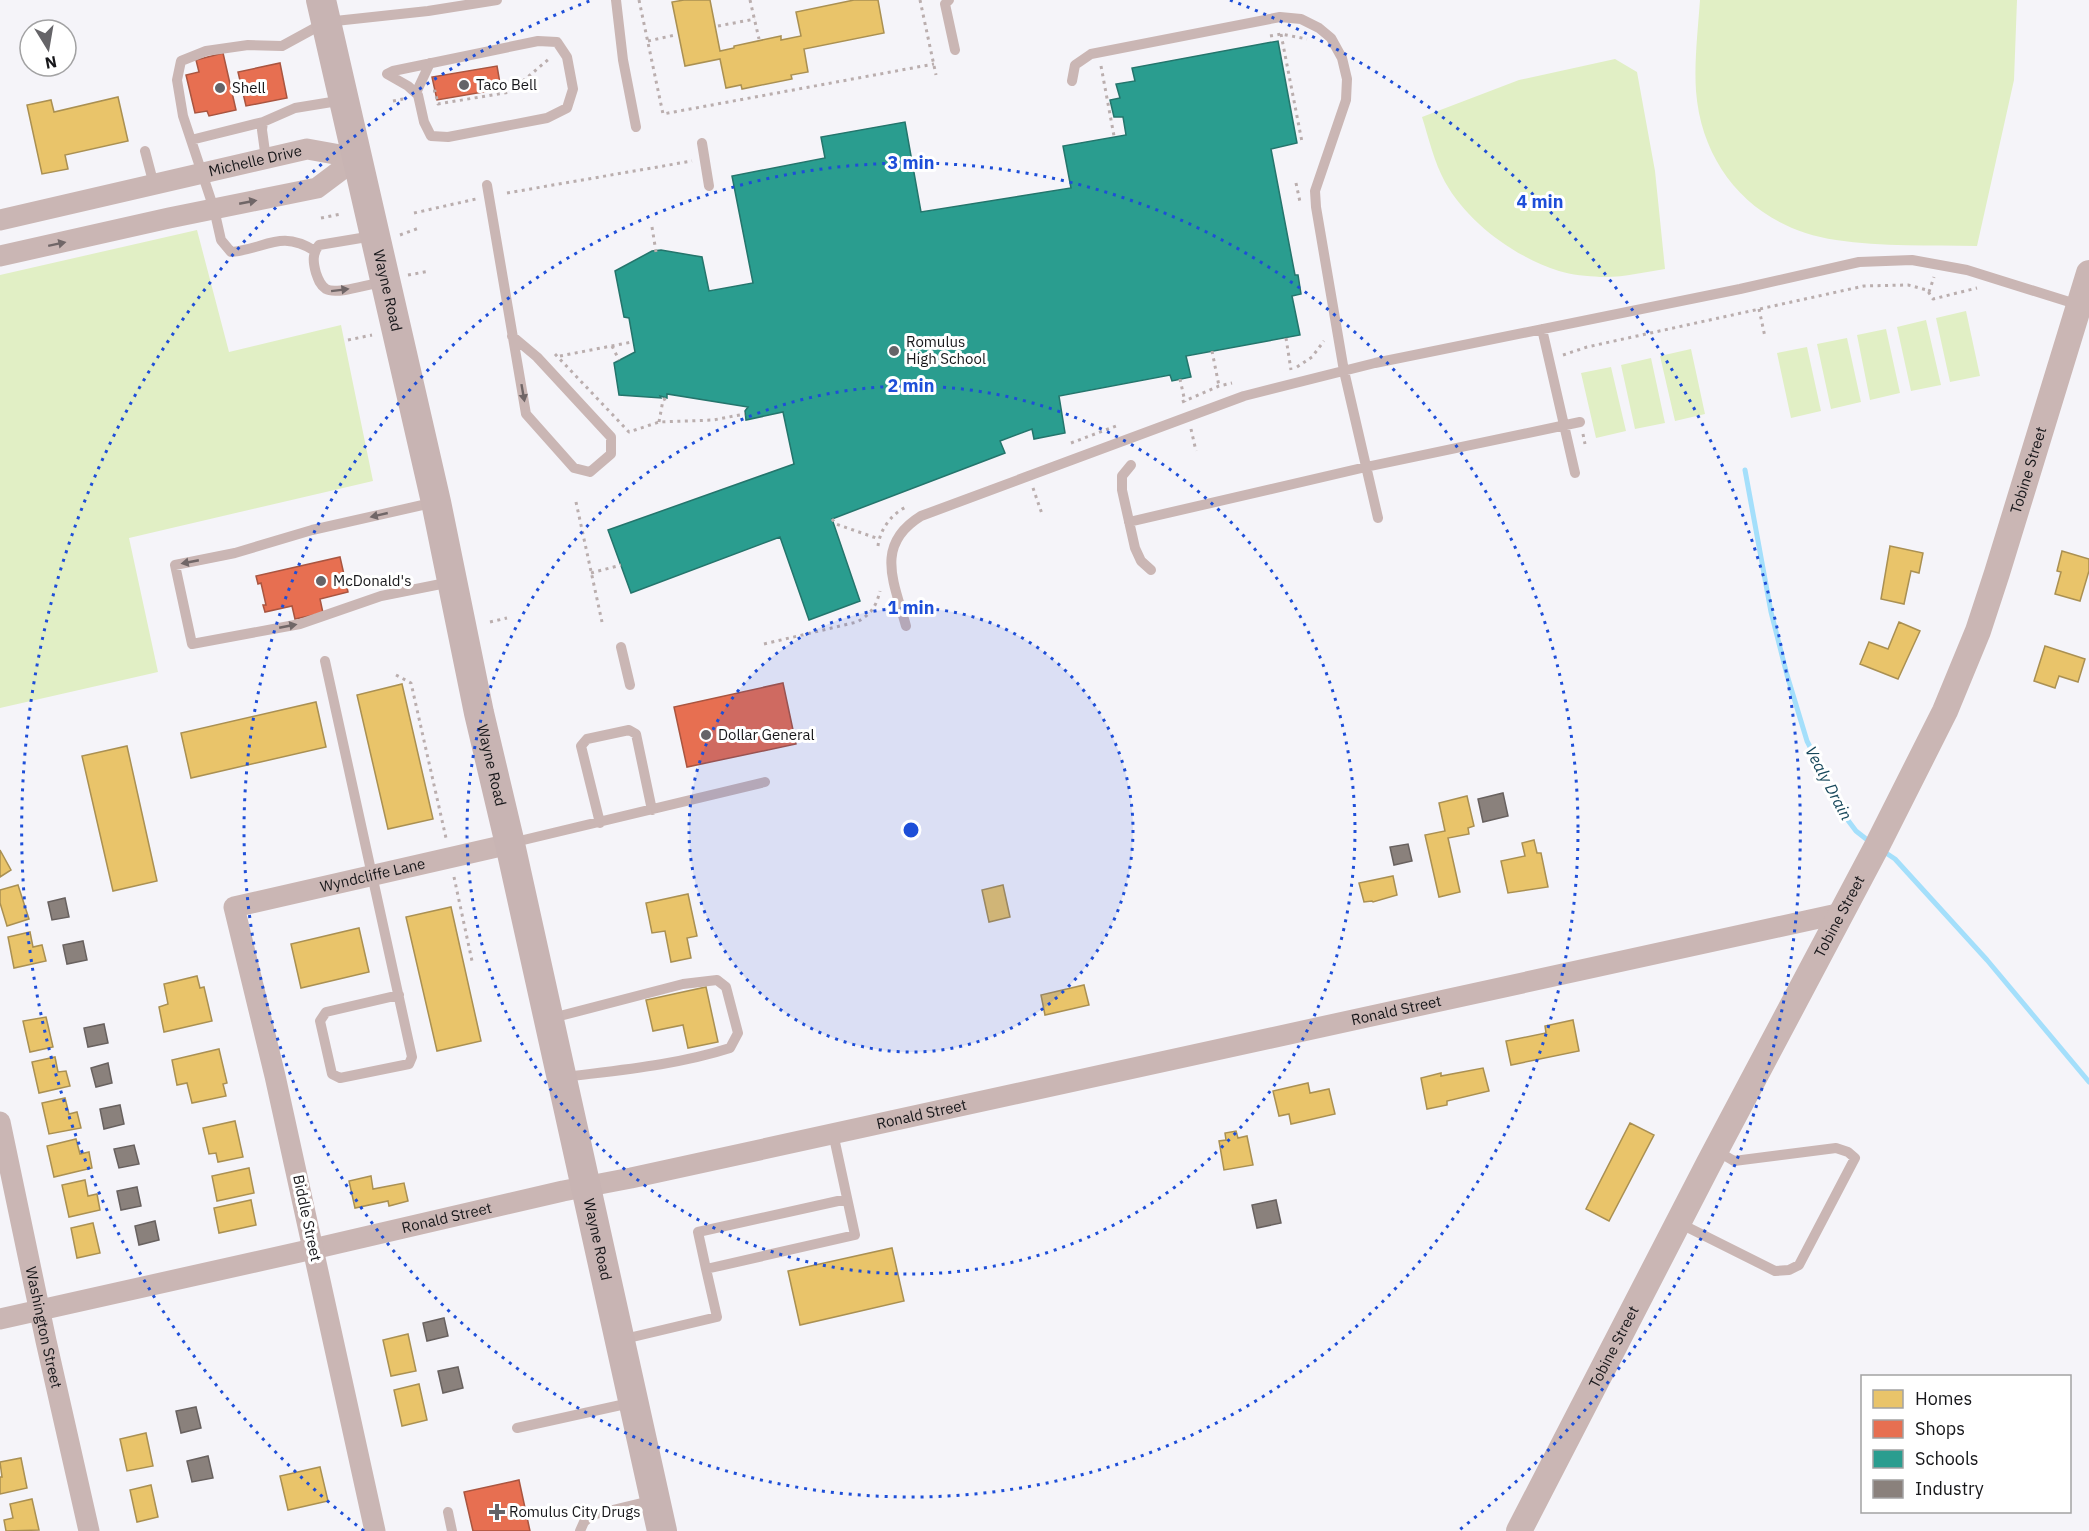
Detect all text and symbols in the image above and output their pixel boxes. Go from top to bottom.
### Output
north arrow [18,18,78,78]
text: N [43,52,58,74]
place label: Taco Bell [476,75,537,94]
place label: Shell [232,78,266,97]
marker: Taco Bell [457,78,471,92]
marker: Shell [213,81,227,95]
street label: Michelle Drive [207,141,304,180]
text: 3 min [887,151,935,174]
text: 4 min [1516,190,1564,213]
one-way arrow [238,197,257,206]
one-way arrow [48,239,67,248]
street label: Wayne Road [369,248,407,333]
one-way arrow [331,285,350,294]
place label: Romulus High School [906,332,986,368]
marker: Romulus High School [887,344,901,358]
text: 2 min [887,374,935,397]
one-way arrow [518,384,527,403]
street label: Tobine Street [2006,424,2050,516]
one-way arrow [370,510,388,520]
one-way arrow [180,558,199,567]
place label: McDonald's [333,571,411,590]
marker: McDonald's [314,574,328,588]
text: 1 min [887,596,935,619]
one-way arrow [279,621,298,630]
street label: Wayne Road [473,722,511,808]
place label: Dollar General [718,725,815,744]
marker: Dollar General [699,728,713,742]
water label: Vealy Drain [1801,743,1857,823]
centre of rings [901,820,921,840]
street label: Wyndcliffe Lane [318,854,427,896]
street label: Tobine Street [1810,872,1869,961]
street label: Ronald Street [1349,991,1443,1029]
street label: Ronald Street [875,1095,968,1133]
street label: Biddle Street [289,1173,326,1263]
street label: Wayne Road [580,1197,616,1282]
street label: Ronald Street [400,1198,493,1237]
street label: Washington Street [22,1265,66,1390]
street label: Tobine Street [1584,1302,1643,1391]
legend [1861,1375,2071,1513]
text: Homes [1915,1387,1972,1410]
text: Shops [1915,1417,1965,1440]
text: Schools [1915,1447,1979,1470]
text: Industry [1915,1477,1984,1500]
place label: Romulus City Drugs [509,1502,641,1521]
marker: Romulus City Drugs [490,1505,504,1519]

